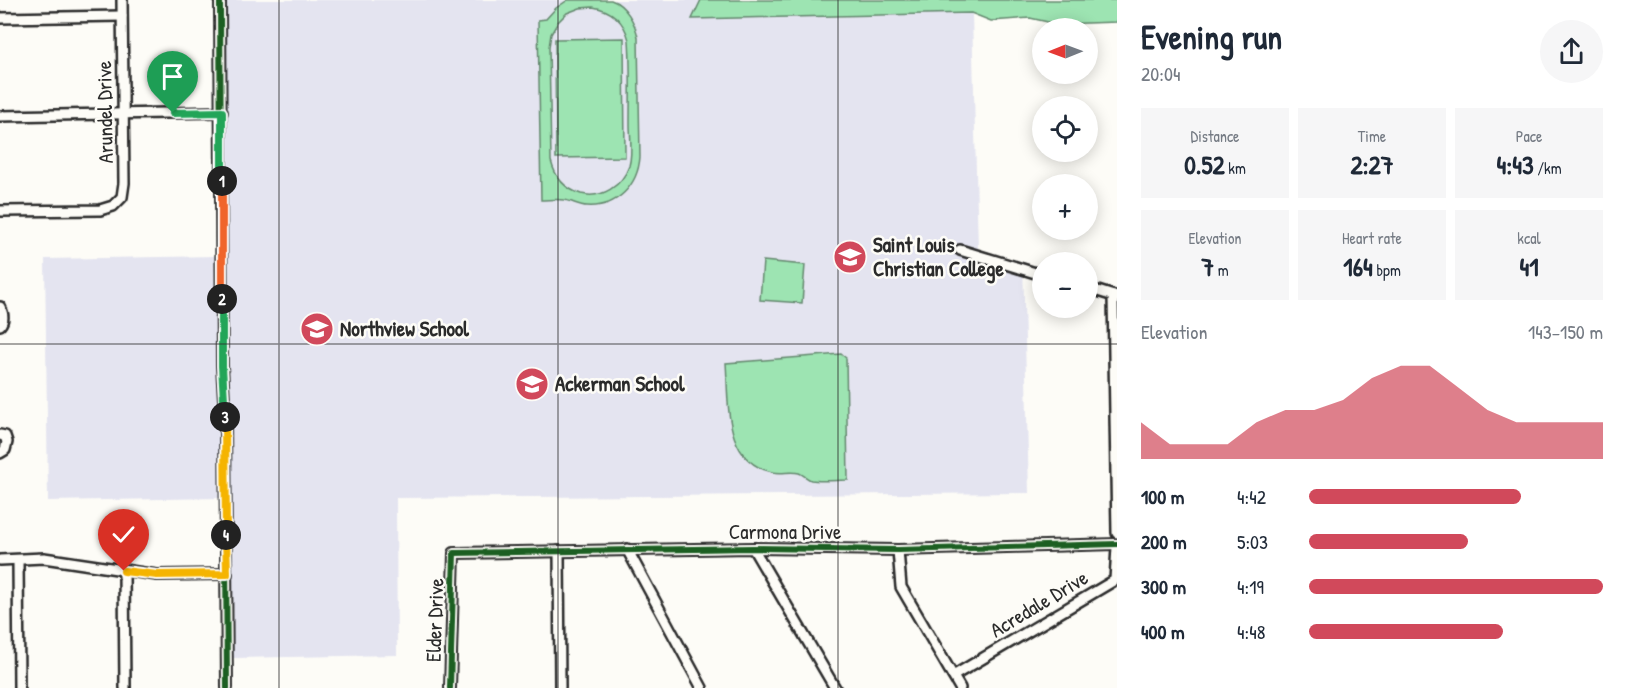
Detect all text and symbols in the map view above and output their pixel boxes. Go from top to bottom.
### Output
text: Evening run [1141,15,1282,59]
north arrow [1032,18,1098,84]
map controls [1032,18,1098,318]
button: share [1540,20,1603,83]
pin [147,51,198,113]
street label: Arundel Drive [89,60,120,164]
icon: arrive [156,60,189,93]
text: 20:04 [1141,60,1180,87]
button: locate [1032,96,1098,162]
text: Distance [1191,125,1239,147]
text: Time [1358,125,1386,147]
text: Pace [1516,125,1542,147]
text: 0.52 [1184,147,1225,182]
text: 2:27 [1350,147,1394,182]
text: 4:43 [1496,147,1534,182]
text: km [1225,157,1246,179]
text: /km [1534,157,1562,179]
pin: 1 [207,166,237,196]
text: 1 [219,170,225,192]
button: + [1032,174,1098,240]
text: Elevation [1188,227,1242,249]
text: Heart rate [1342,227,1402,249]
text: kcal [1517,227,1541,249]
place label: Saint Louis Christian College [873,230,1004,284]
school or university icon: Saint Louis Christian College [832,239,868,275]
text: 7 [1201,249,1214,284]
text: 164 [1343,249,1373,284]
text: 41 [1519,249,1539,284]
button: − [1032,252,1098,318]
text: m [1214,259,1229,281]
text: bpm [1373,259,1401,281]
pin: 2 [207,284,237,314]
text: 2 [218,288,226,310]
school or university icon: Northview School [299,311,335,347]
place label: Northview School [340,314,469,343]
text: Elevation [1141,318,1207,345]
text: 143–150 m [1528,318,1603,345]
school or university icon: Ackerman School [514,366,550,402]
place label: Ackerman School [555,369,685,398]
pin: 3 [210,402,240,432]
text: 3 [221,406,229,428]
text: 100 m [1141,483,1184,510]
text: 4:42 [1237,483,1266,510]
pin [98,509,149,571]
street label: Carmona Drive [729,517,841,546]
icon: check [107,518,140,551]
pin: 4 [211,520,241,550]
text: 4 [223,524,229,546]
text: 200 m [1141,528,1186,555]
text: 5:03 [1237,528,1268,555]
street label: Acredale Drive [984,563,1093,644]
text: 300 m [1141,573,1186,600]
text: 4:19 [1237,573,1264,600]
street label: Elder Drive [419,578,450,662]
text: 400 m [1141,618,1185,645]
text: 4:48 [1237,618,1265,645]

